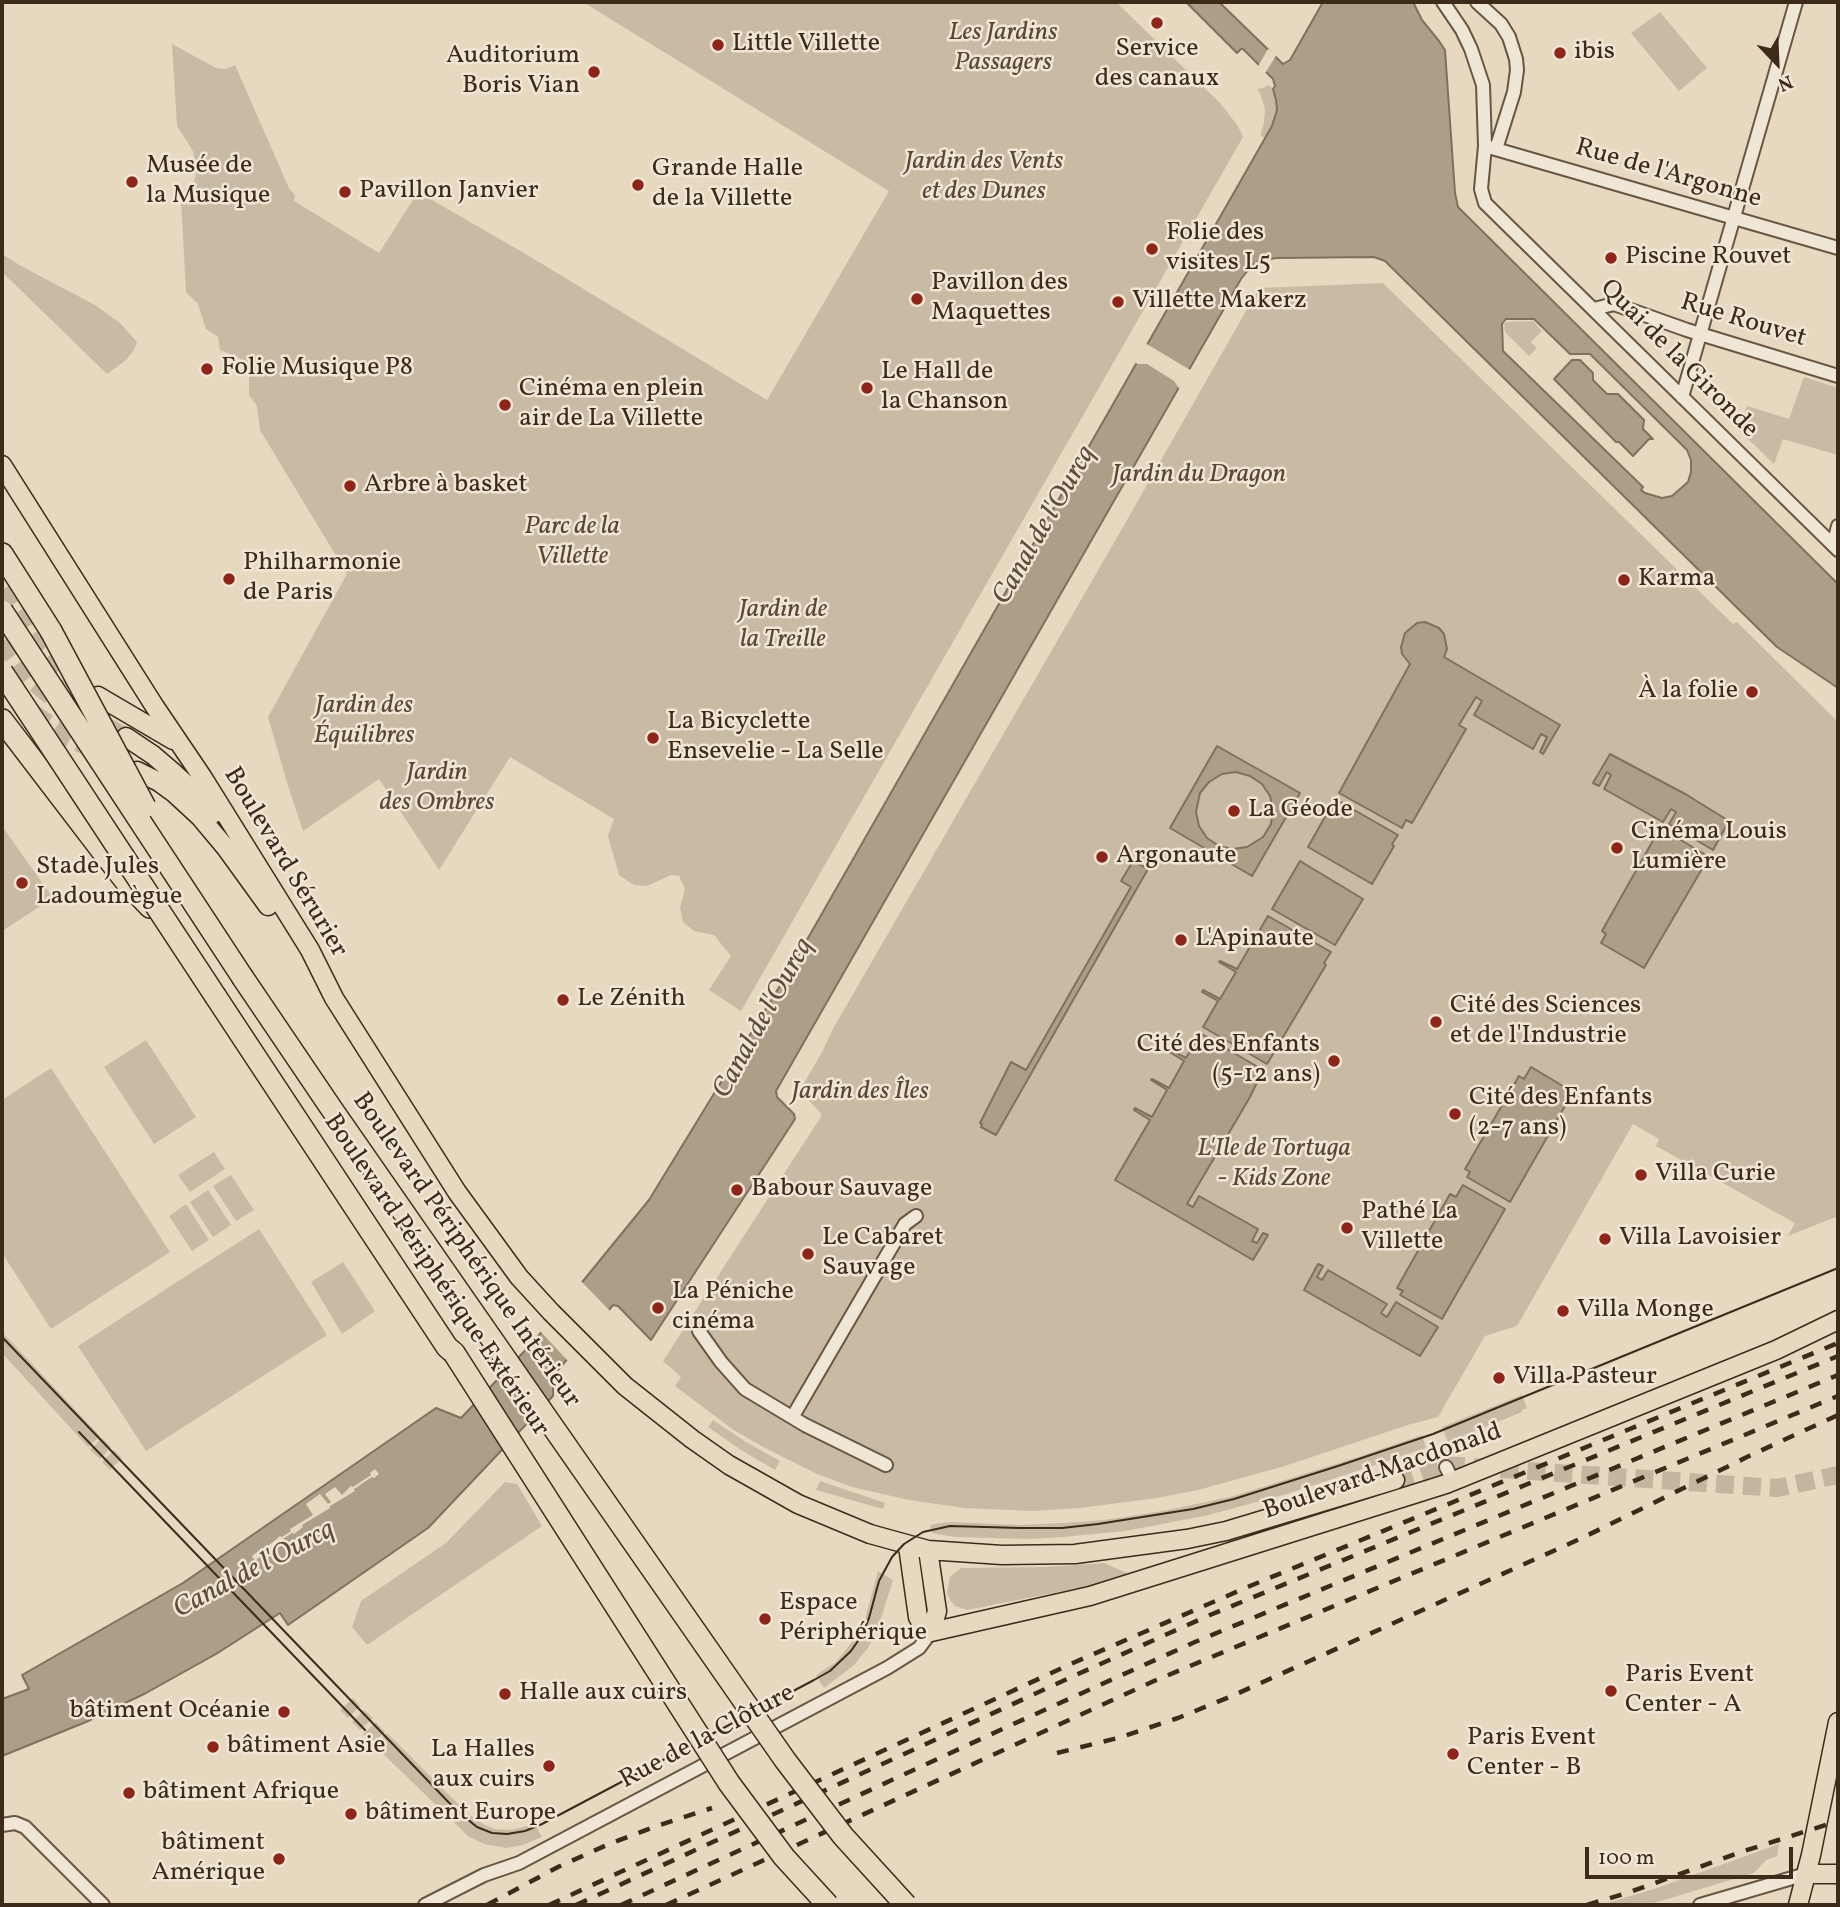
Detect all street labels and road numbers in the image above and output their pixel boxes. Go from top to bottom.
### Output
street label: Rue de l'Argonne [1571,134,1765,216]
street label: Quai de la Gironde [1592,274,1764,446]
street label: Rue Rouvet [1676,288,1810,356]
street label: Boulevard Sérurier [215,762,353,964]
street label: Boulevard Périphérique Intérieur [344,1087,586,1415]
street label: Boulevard Périphérique Extérieur [315,1109,555,1443]
street label: Boulevard Macdonald [1260,1418,1506,1528]
street label: Rue de la Clôture [615,1679,801,1797]

